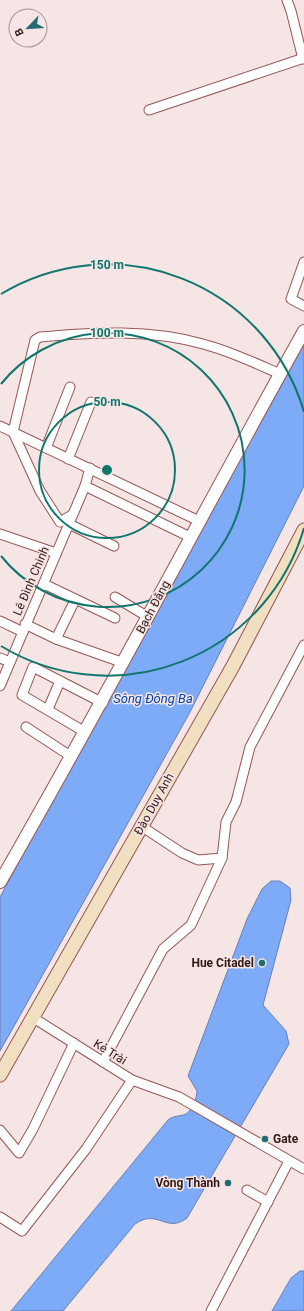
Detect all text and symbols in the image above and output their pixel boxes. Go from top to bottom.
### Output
north arrow [8,8,48,48]
text: B [12,26,27,38]
text: 150 m [90,258,124,272]
text: 100 m [90,326,124,340]
text: 50 m [93,395,121,409]
centre of rings [100,463,114,477]
street label: Lê Đình Chinh [10,544,52,618]
street label: Bạch Đằng [133,578,173,636]
water label: Sông Đông Ba [113,691,193,706]
street label: Đào Duy Anh [131,771,177,837]
place label: Hue Citadel [191,956,254,970]
marker: Hue Citadel [257,958,267,968]
street label: Kẻ Trài [91,1036,129,1068]
place label: Gate [273,1132,299,1146]
marker: Gate [260,1134,270,1144]
place label: Vòng Thành [155,1176,220,1190]
marker: Vòng Thành [223,1178,233,1188]

